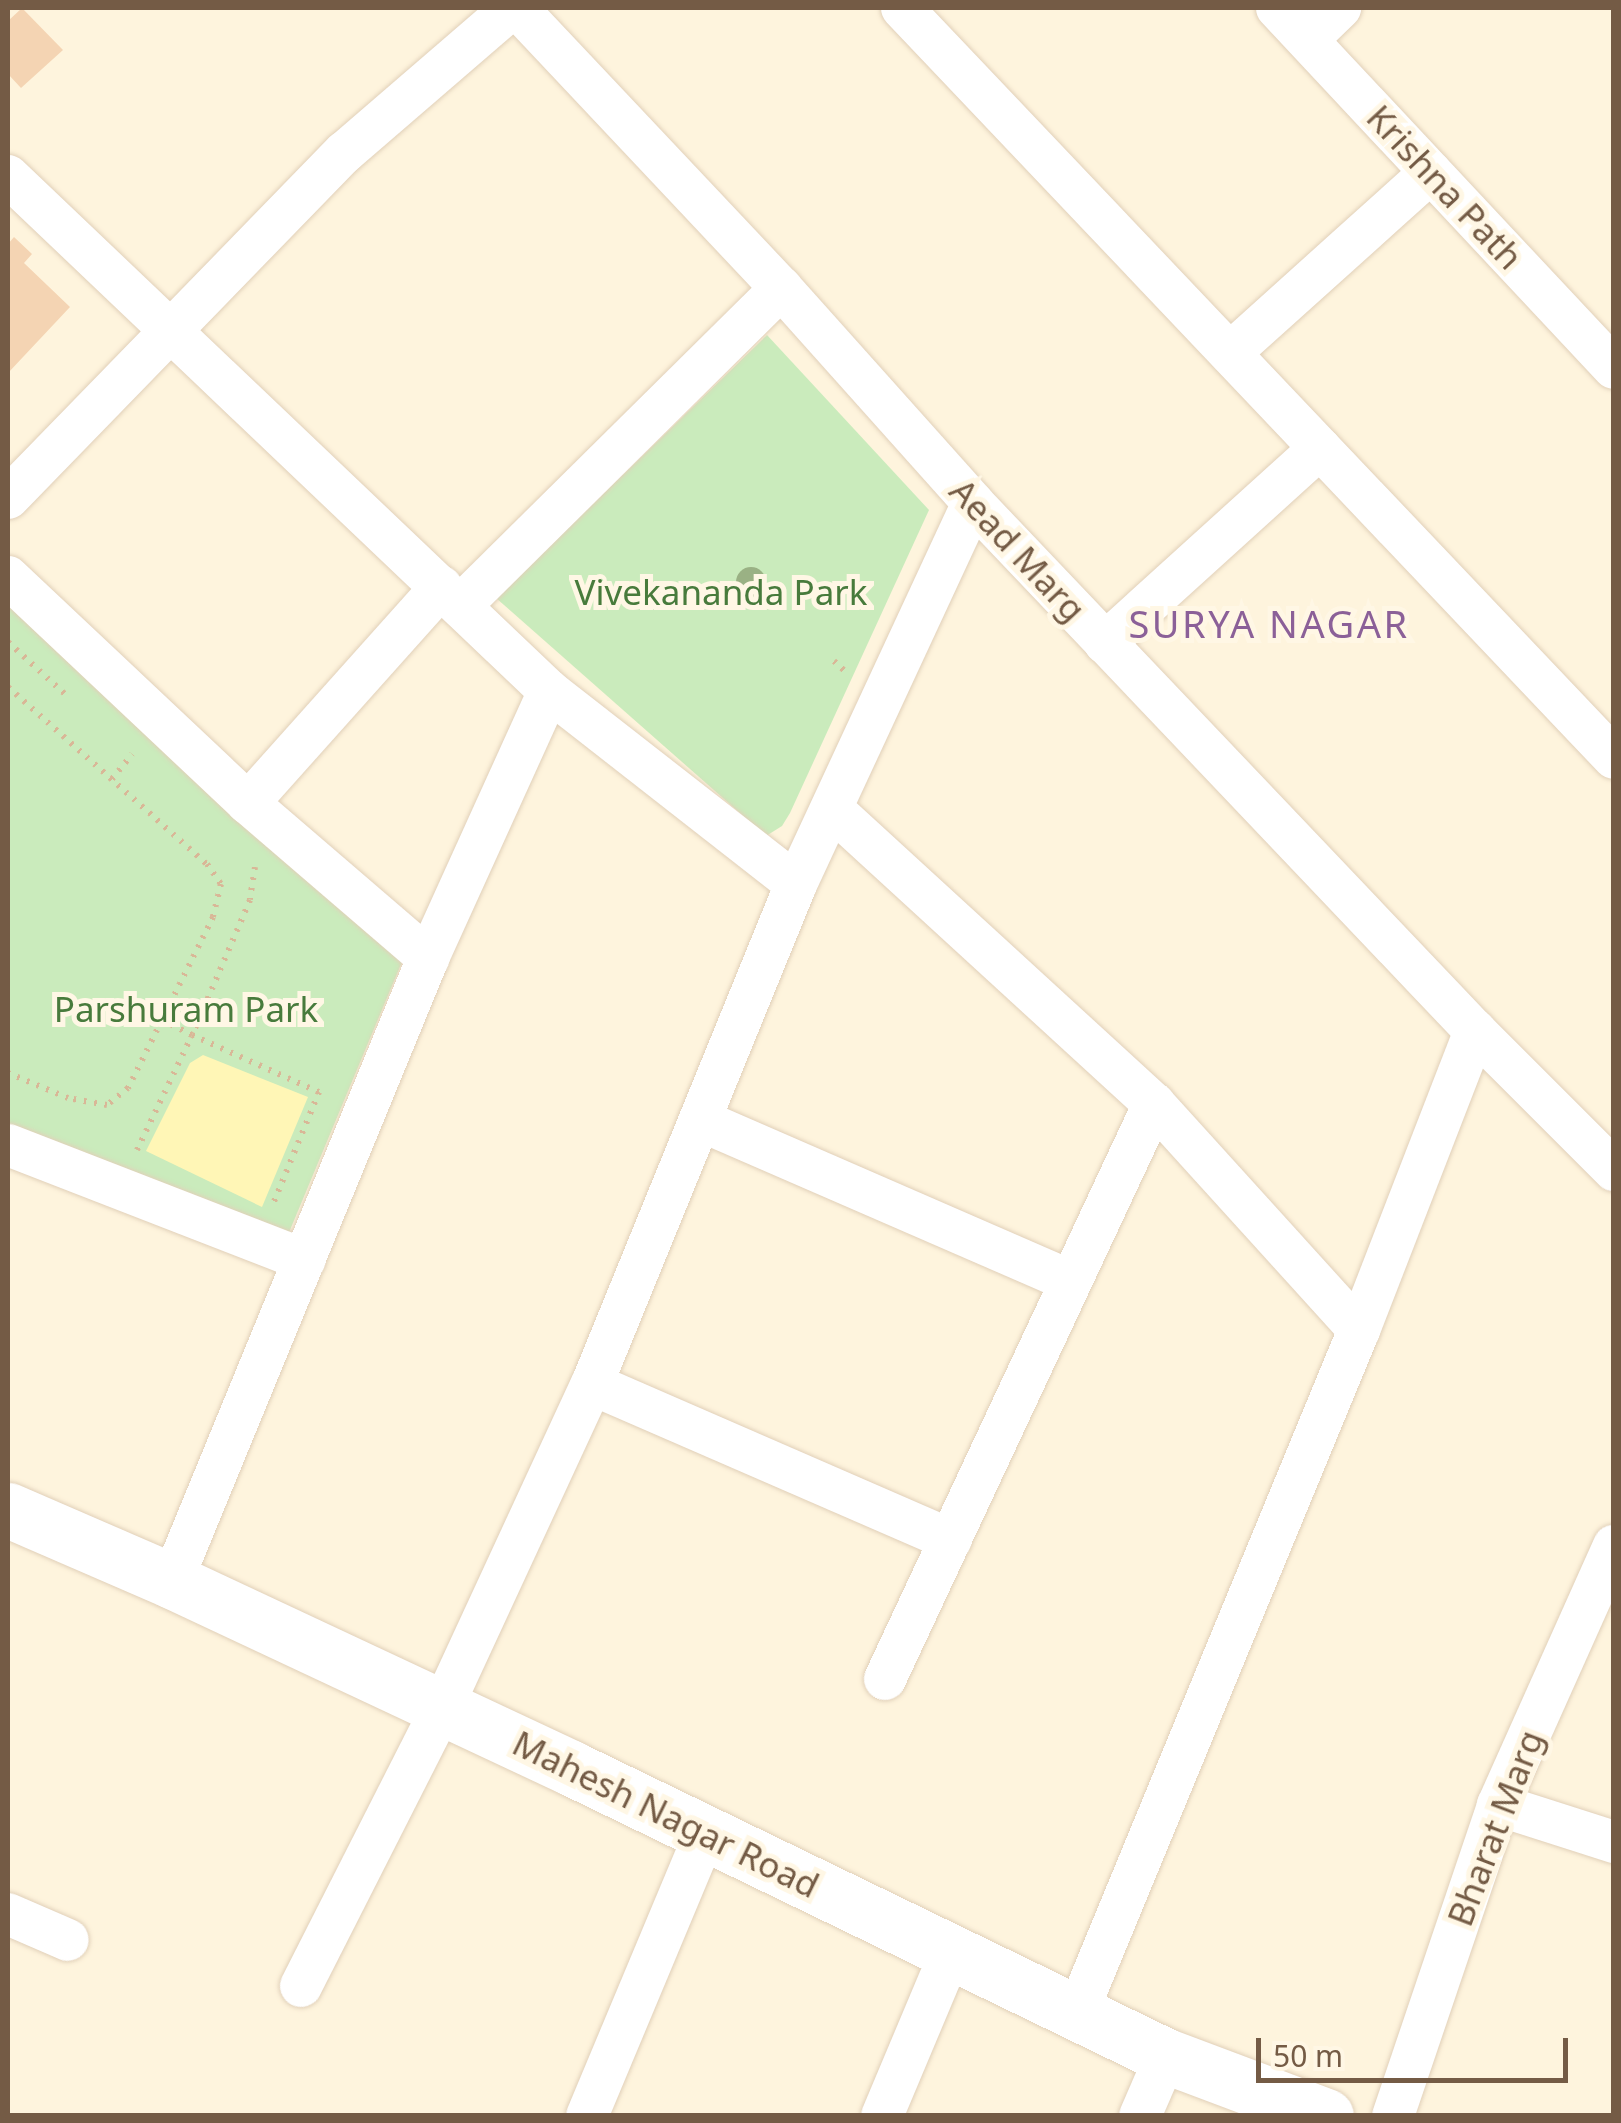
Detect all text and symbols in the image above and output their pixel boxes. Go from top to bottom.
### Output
street label: Krishna Path [1358,96,1532,278]
street label: Aead Marg [941,470,1095,630]
park label: Vivekananda Park [575,571,867,613]
district label: SURYA NAGAR [1128,601,1410,647]
park label: Parshuram Park [54,988,318,1030]
street label: Mahesh Nagar Road [506,1722,826,1906]
street label: Bharat Marg [1438,1724,1552,1932]
scale bar [1261,2018,1574,2080]
text: 50 m [1273,2035,1343,2076]

